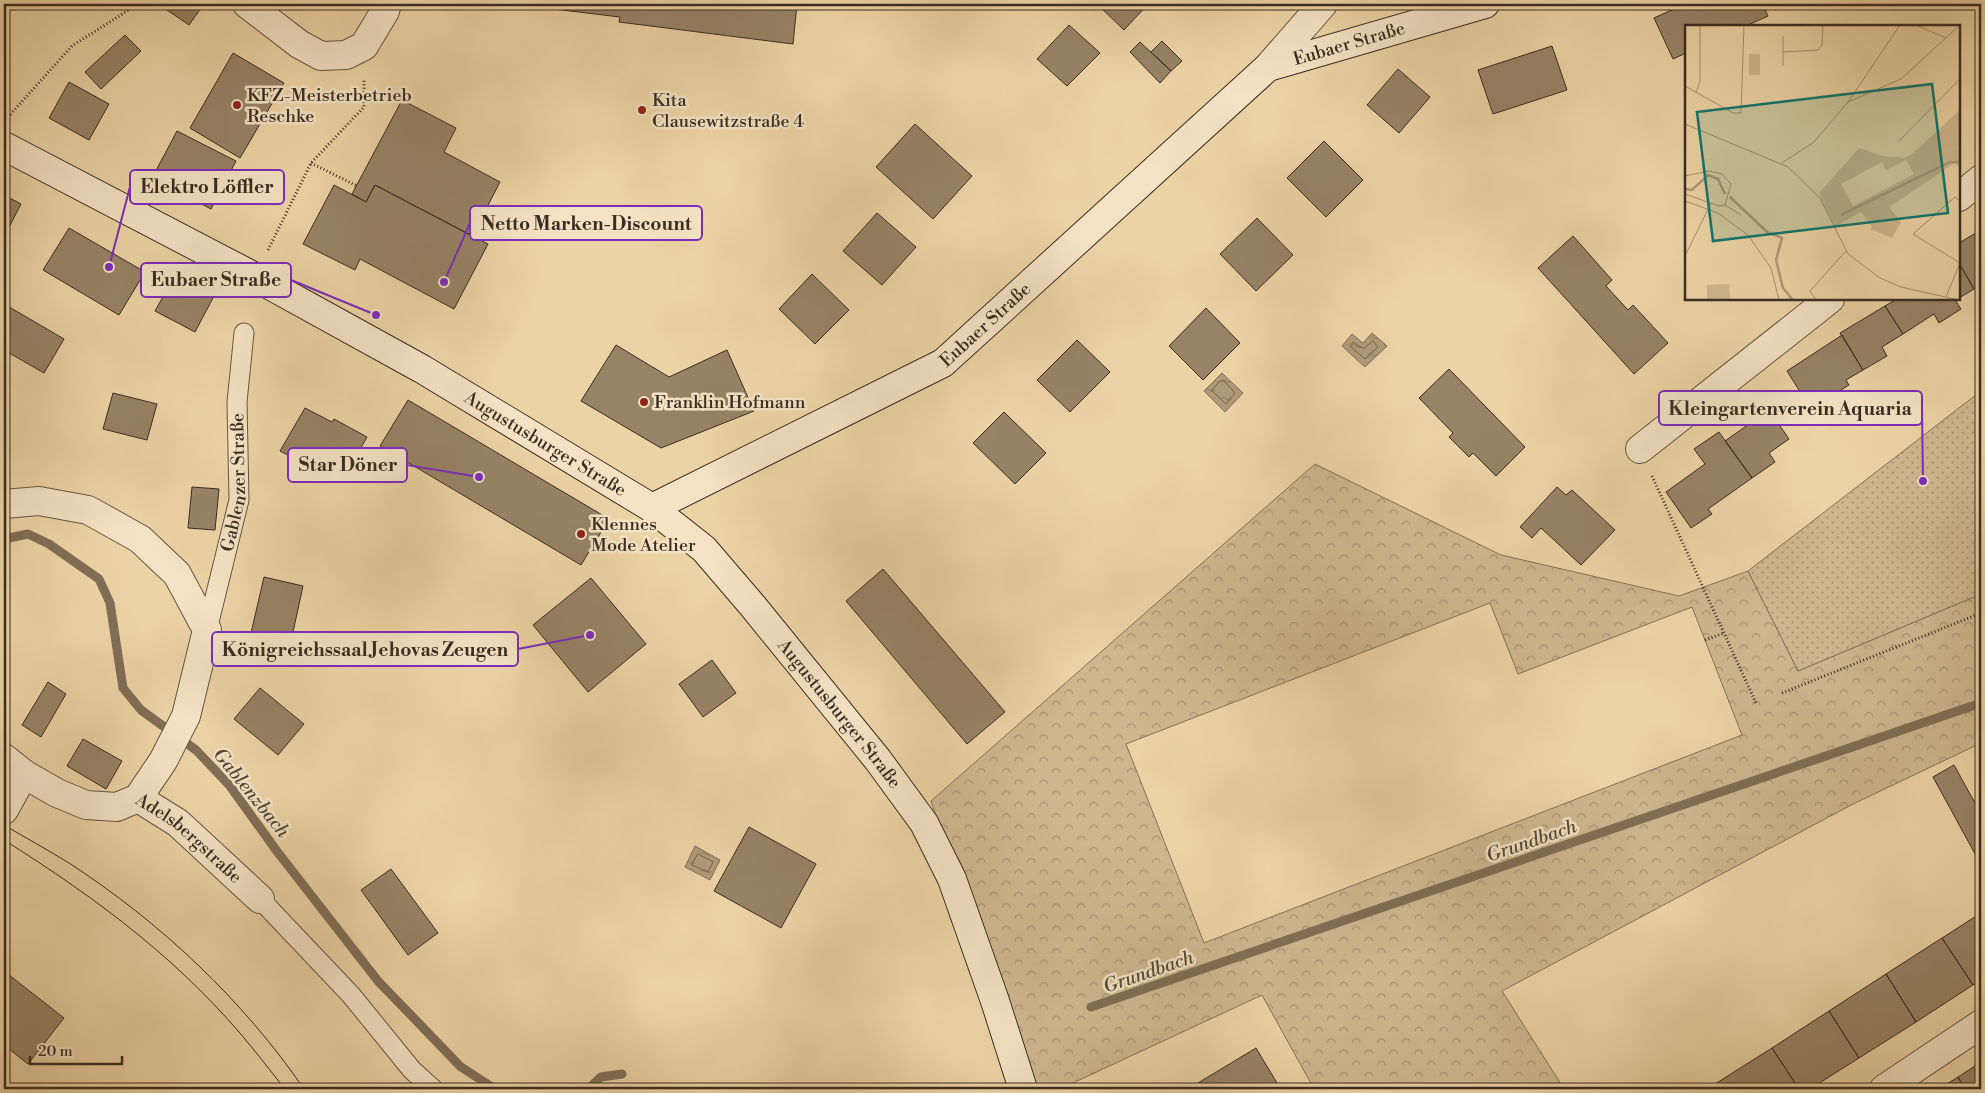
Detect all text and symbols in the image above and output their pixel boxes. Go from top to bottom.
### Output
street label: Eubaer Straße [1290,17,1408,71]
inset map [1685,25,1960,300]
place label: KFZ-Meisterbetrieb Reschke [247,84,412,128]
place label: Kita Clausewitzstraße 4 [652,89,804,133]
marker: KFZ-Meisterbetrieb Reschke [231,99,243,111]
marker: Kita Clausewitzstraße 4 [636,104,648,116]
callout: Elektro Löffler [130,170,284,204]
text: Elektro Löffler [140,175,274,199]
callout: Netto Marken-Discount [470,206,702,240]
text: Netto Marken-Discount [480,212,692,236]
callout: Eubaer Straße [141,263,291,297]
text: Eubaer Straße [151,268,281,292]
street label: Eubaer Straße [935,278,1036,372]
street label: Augustusburger Straße [459,386,630,502]
place label: Franklin Hofmann [654,391,806,414]
callout: Kleingartenverein Aquaria [1659,391,1922,425]
marker: Franklin Hofmann [638,396,650,408]
text: Kleingartenverein Aquaria [1668,397,1912,421]
street label: Gablenzer Straße [216,413,252,554]
callout: Star Döner [288,448,407,482]
text: Star Döner [298,453,398,477]
place label: Klennes Mode Atelier [591,513,696,557]
marker: Klennes Mode Atelier [575,528,587,540]
callout: Königreichssaal Jehovas Zeugen [212,632,518,666]
street label: Augustusburger Straße [772,634,906,793]
text: Königreichssaal Jehovas Zeugen [222,638,509,662]
water label: Gablenzbach [208,743,295,843]
street label: Adelsbergstraße [130,788,247,889]
water label: Grundbach [1483,814,1580,868]
water label: Grundbach [1100,945,1197,999]
scale bar [30,1033,122,1065]
text: 20 m [38,1042,73,1061]

